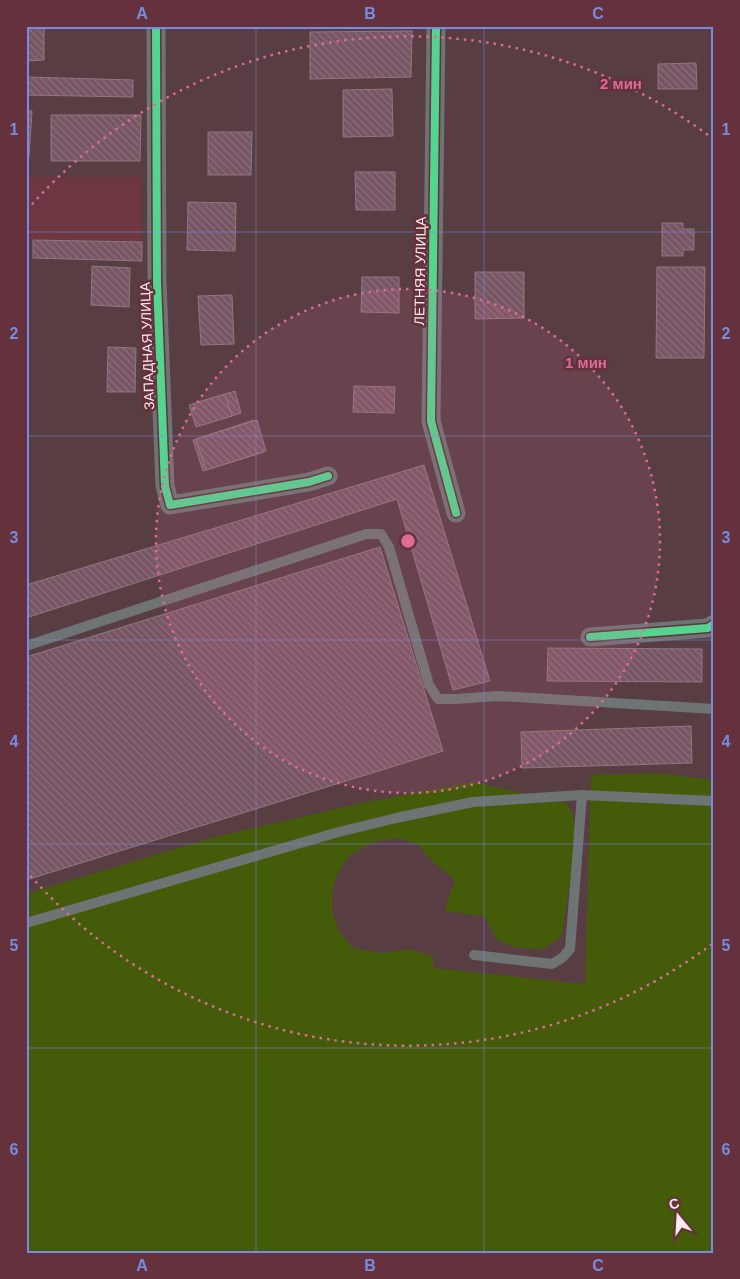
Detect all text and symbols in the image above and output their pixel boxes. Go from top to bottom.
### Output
text: A [136,5,148,22]
text: B [364,5,376,22]
text: C [592,5,604,22]
text: 2 мин [600,75,642,92]
text: 1 [10,121,19,138]
text: 1 [722,121,731,138]
street label: ЛЕТНЯЯ УЛИЦА [411,216,429,325]
street label: ЗАПАДНАЯ УЛИЦА [137,281,157,410]
text: 2 [10,325,19,342]
text: 2 [722,325,731,342]
text: 1 мин [565,354,607,371]
text: 3 [10,529,19,546]
text: 3 [722,529,731,546]
centre of rings [399,532,417,550]
text: 4 [10,733,19,750]
text: 4 [722,733,731,750]
text: 5 [10,937,19,954]
text: 5 [722,937,731,954]
text: 6 [10,1141,19,1158]
text: 6 [722,1141,731,1158]
north arrow [652,1192,702,1242]
text: С [667,1194,681,1213]
text: A [136,1257,148,1274]
text: B [364,1257,376,1274]
text: C [592,1257,604,1274]

